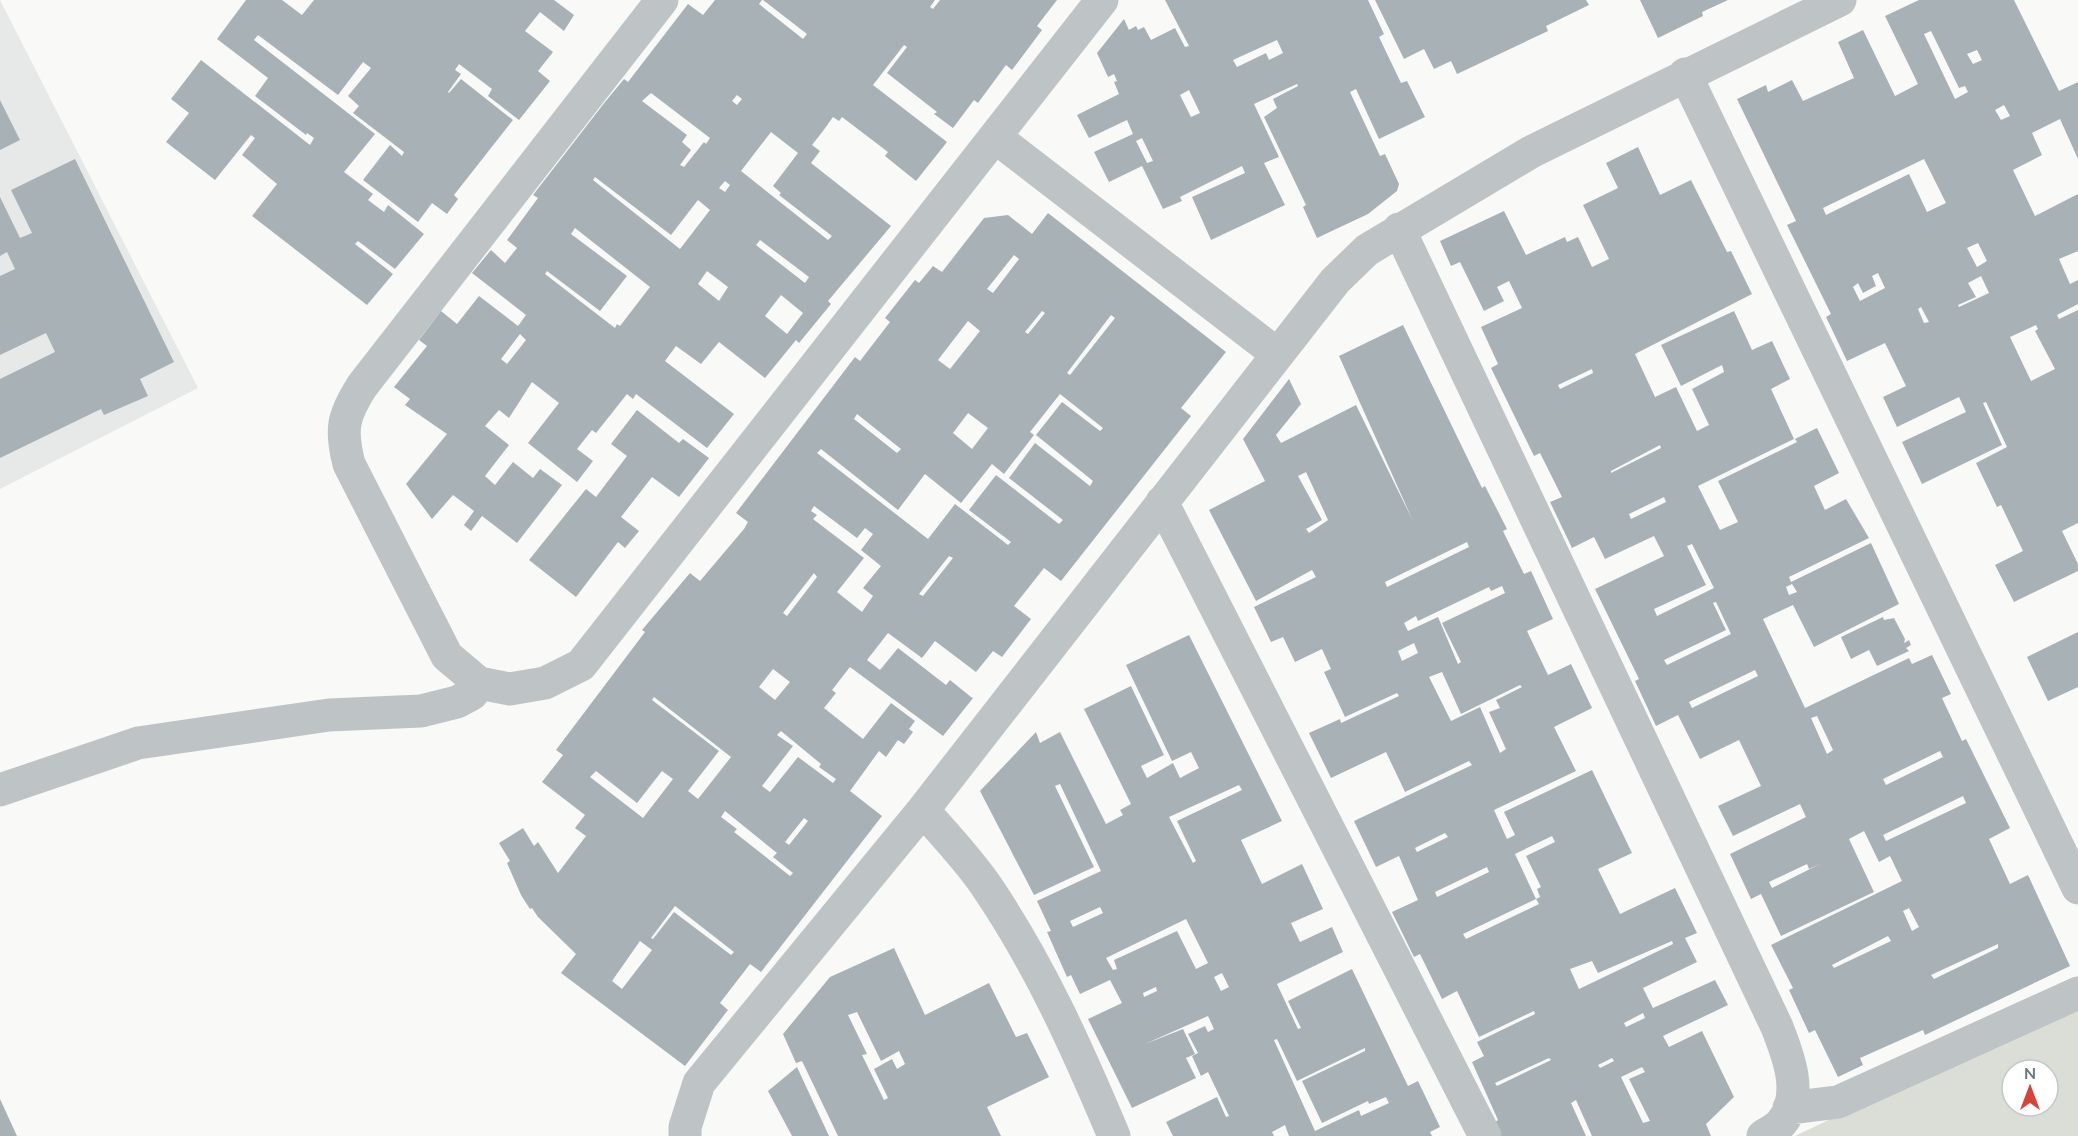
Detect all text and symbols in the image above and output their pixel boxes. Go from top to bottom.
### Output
north arrow [2000,1058,2060,1118]
text: N [2024,1063,2036,1083]

